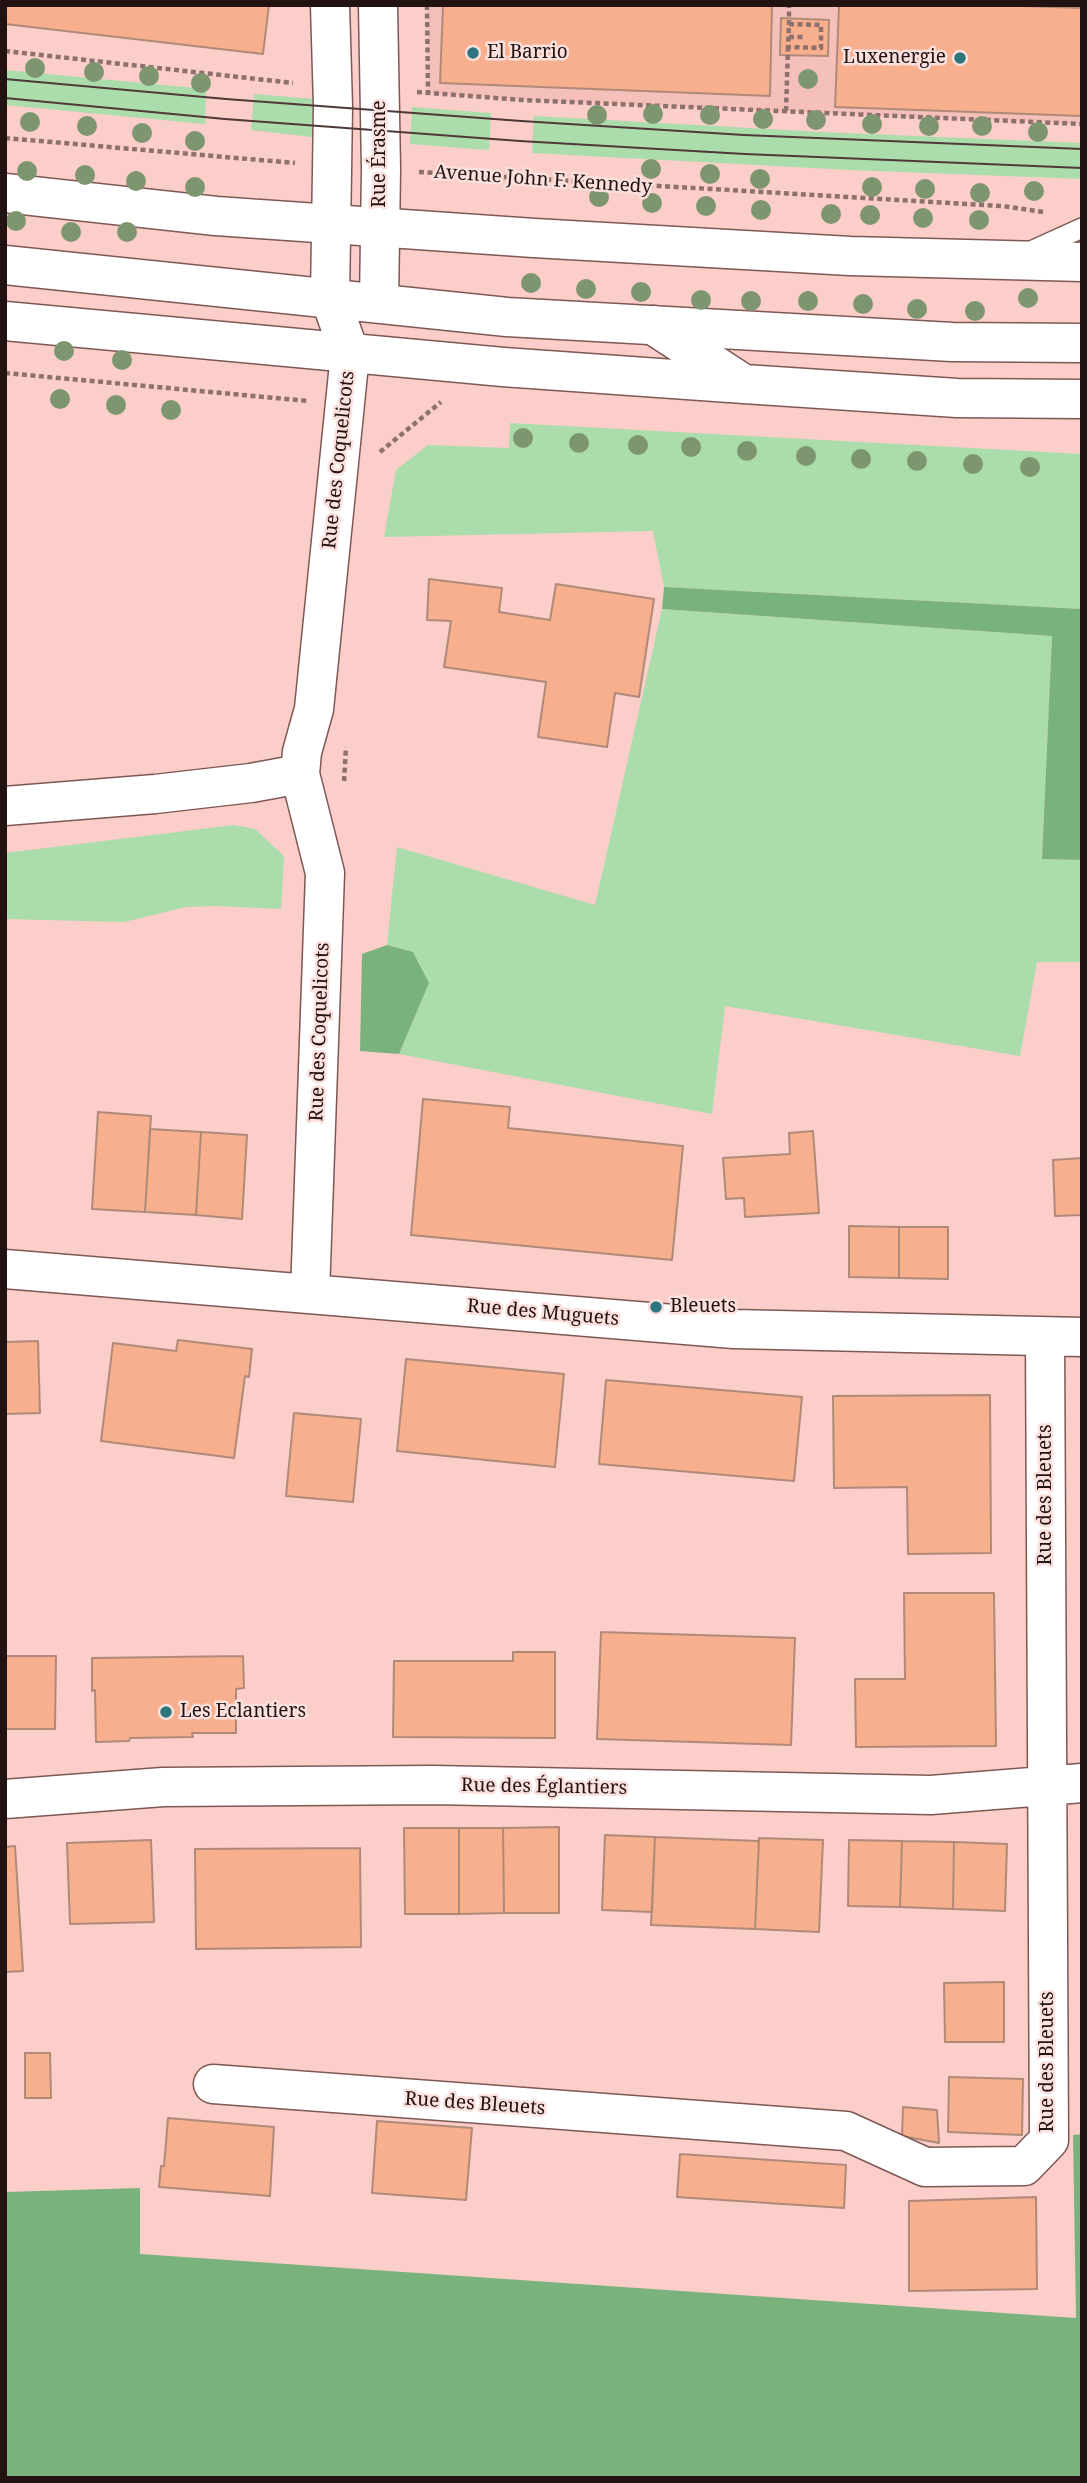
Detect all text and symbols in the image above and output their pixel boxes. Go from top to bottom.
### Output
place label: El Barrio [487,42,568,64]
marker: El Barrio [465,45,481,61]
place label: Luxenergie [843,47,946,69]
marker: Luxenergie [952,50,968,66]
street label: Rue Érasme [369,100,391,208]
street label: Avenue John F. Kennedy [433,161,653,199]
street label: Rue des Coquelicots [318,370,360,550]
street label: Rue des Coquelicots [305,942,335,1122]
street label: Rue des Muguets [466,1295,620,1331]
place label: Bleuets [670,1296,736,1318]
marker: Bleuets [648,1299,664,1315]
street label: Rue des Bleuets [1035,1425,1057,1565]
place label: Les Eclantiers [180,1701,306,1723]
marker: Les Eclantiers [158,1704,174,1720]
street label: Rue des Églantiers [461,1774,627,1800]
street label: Rue des Bleuets [1037,1992,1059,2132]
street label: Rue des Bleuets [404,2088,546,2120]

